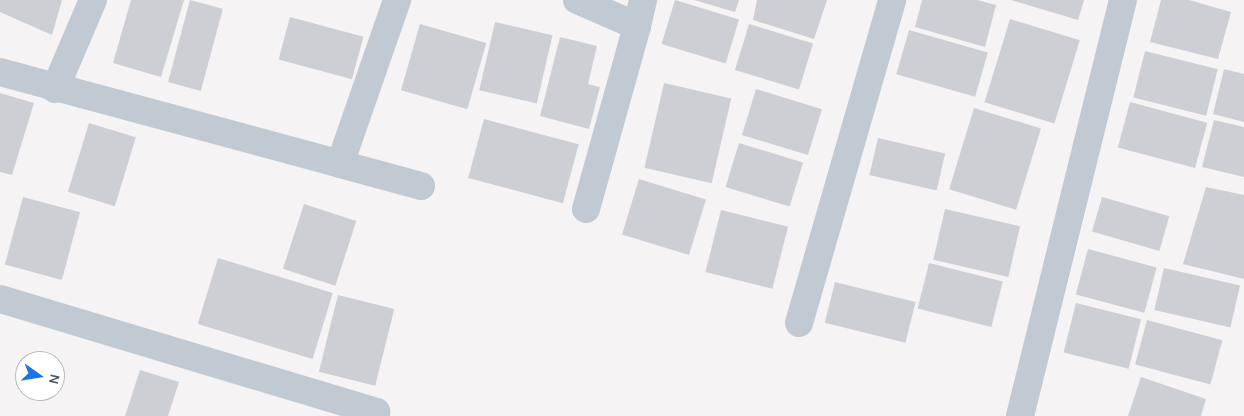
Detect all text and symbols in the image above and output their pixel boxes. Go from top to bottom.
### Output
north arrow [15,351,65,401]
text: N [45,372,64,386]

